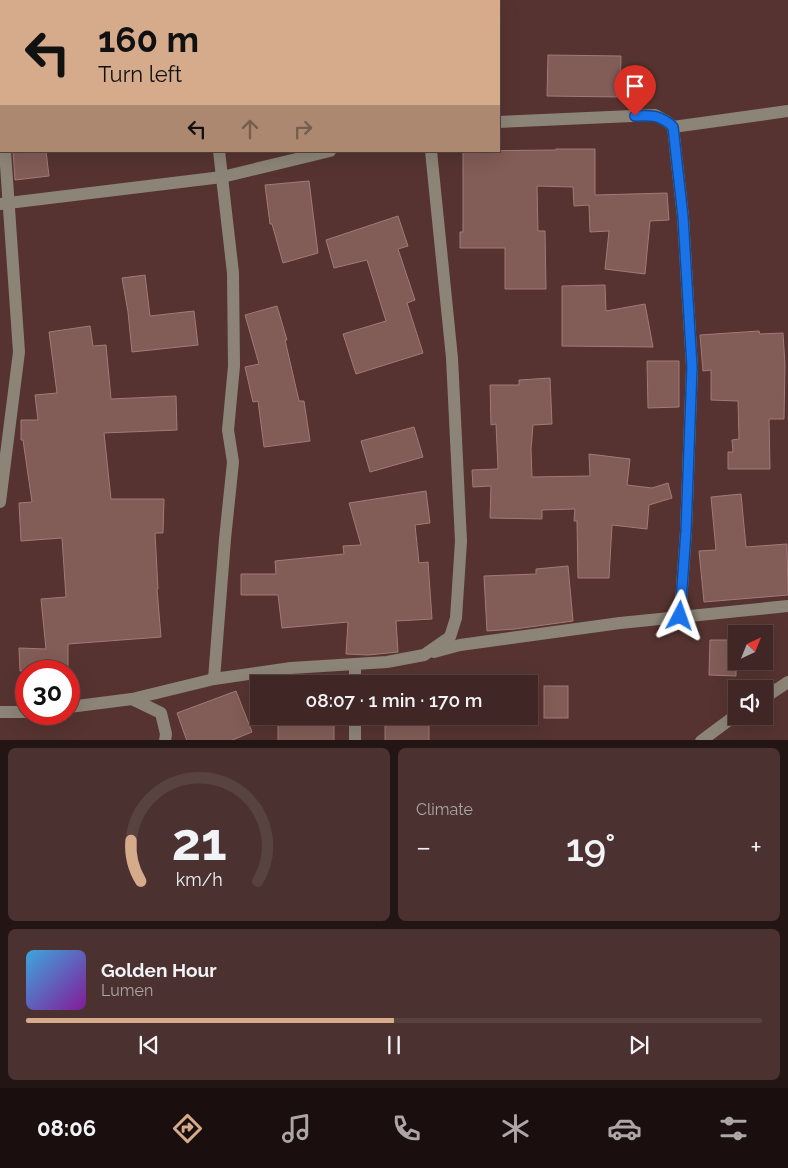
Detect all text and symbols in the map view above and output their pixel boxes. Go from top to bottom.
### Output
text: 160 m [98,19,199,60]
icon: left [15,20,80,85]
text: Turn left [98,61,182,87]
pin [614,65,656,116]
icon: arrive [621,72,649,100]
icon: left [183,115,211,143]
icon: ahead [236,115,264,143]
icon: right [289,115,317,143]
position arrow [653,589,705,641]
north arrow [728,625,772,670]
map controls [728,625,773,725]
speed limit sign: 30 [15,660,80,725]
button: sound [728,680,773,725]
text: 08:07 · 1 min · 170 m [306,689,482,711]
text: Climate [416,800,473,819]
text: 21 [171,811,227,872]
text: 19° [566,825,616,870]
text: − [416,831,431,864]
text: + [750,831,762,864]
text: km/h [175,869,223,890]
text: Golden Hour [101,959,217,981]
text: Lumen [101,981,153,1000]
icon: previous [135,1031,163,1059]
icon: pause [380,1031,408,1059]
icon: next [625,1031,653,1059]
icon: directions [170,1111,205,1146]
icon: music [279,1111,314,1146]
icon: phone [389,1111,424,1146]
icon: climate [498,1111,533,1146]
icon: car [607,1111,642,1146]
icon: filters [716,1111,751,1146]
text: 08:06 [37,1115,96,1141]

